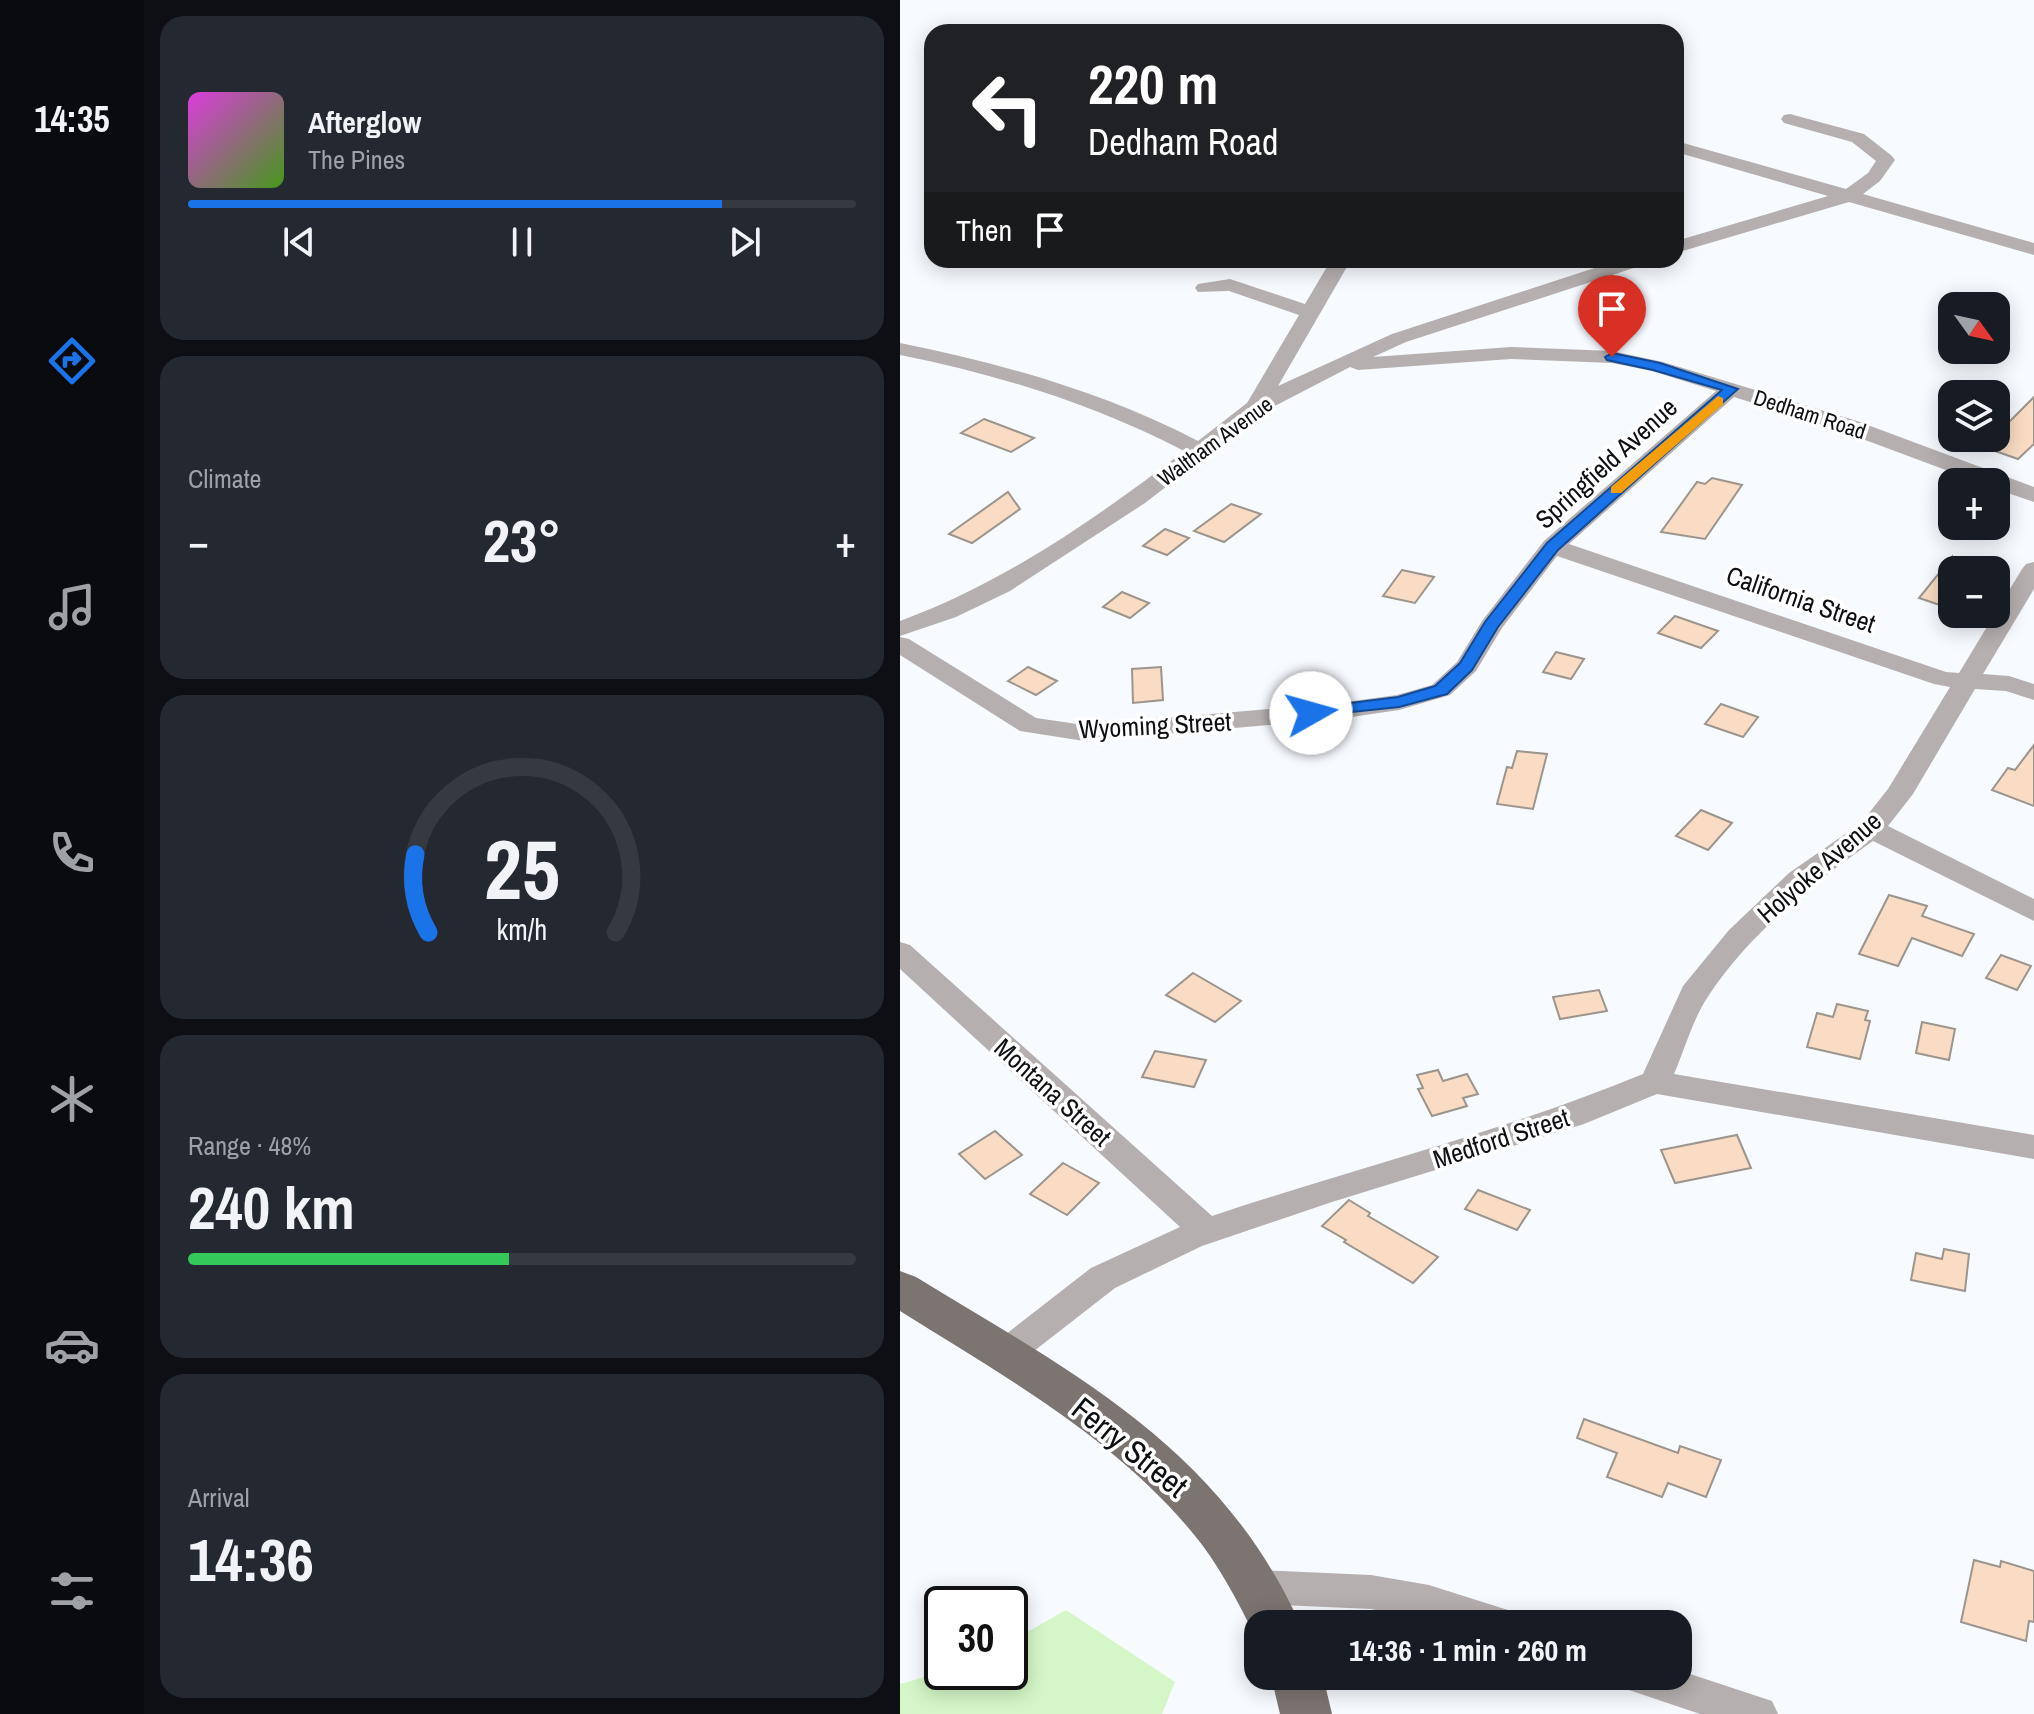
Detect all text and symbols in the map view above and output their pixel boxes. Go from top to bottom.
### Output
text: 220 m [1088,46,1218,121]
icon: left [956,56,1060,160]
text: 14:35 [34,95,110,143]
text: Afterglow [308,102,421,142]
text: Dedham Road [1088,118,1278,166]
text: The Pines [308,142,405,177]
icon: arrive [1028,208,1072,252]
text: Then [956,210,1012,250]
icon: previous [277,220,321,264]
icon: pause [500,220,544,264]
icon: next [723,220,767,264]
pin [1578,275,1646,357]
icon: arrive [1590,287,1634,331]
north arrow [1938,292,2010,364]
map controls [1938,292,2010,628]
icon: directions [44,333,100,389]
button: layers [1938,380,2010,452]
street label: Dedham Road [1750,382,1870,446]
street label: Waltham Avenue [1151,389,1279,493]
street label: Springfield Avenue [1527,390,1685,536]
text: Climate [188,461,261,496]
button: + [1938,468,2010,540]
text: 23° [483,500,561,581]
text: − [188,511,209,571]
text: + [835,511,856,571]
button: − [1938,556,2010,628]
street label: California Street [1722,557,1880,641]
icon: music [44,579,100,635]
position arrow [1269,671,1353,755]
street label: Wyoming Street [1078,704,1232,746]
street label: Holyoke Avenue [1750,803,1888,931]
text: 25 [484,813,560,925]
icon: phone [44,825,100,881]
text: km/h [497,910,547,949]
street label: Montana Street [987,1030,1119,1154]
icon: climate [44,1071,100,1127]
street label: Medford Street [1429,1100,1574,1176]
text: Range · 48% [188,1128,311,1163]
text: 240 km [188,1167,355,1248]
icon: car [44,1317,100,1373]
street label: Ferry Street [1063,1387,1197,1507]
text: Arrival [188,1480,250,1515]
text: 14:36 [188,1519,314,1600]
icon: filters [44,1563,100,1619]
speed limit sign: 30 [924,1586,1028,1690]
text: 14:36 · 1 min · 260 m [1349,1630,1587,1670]

